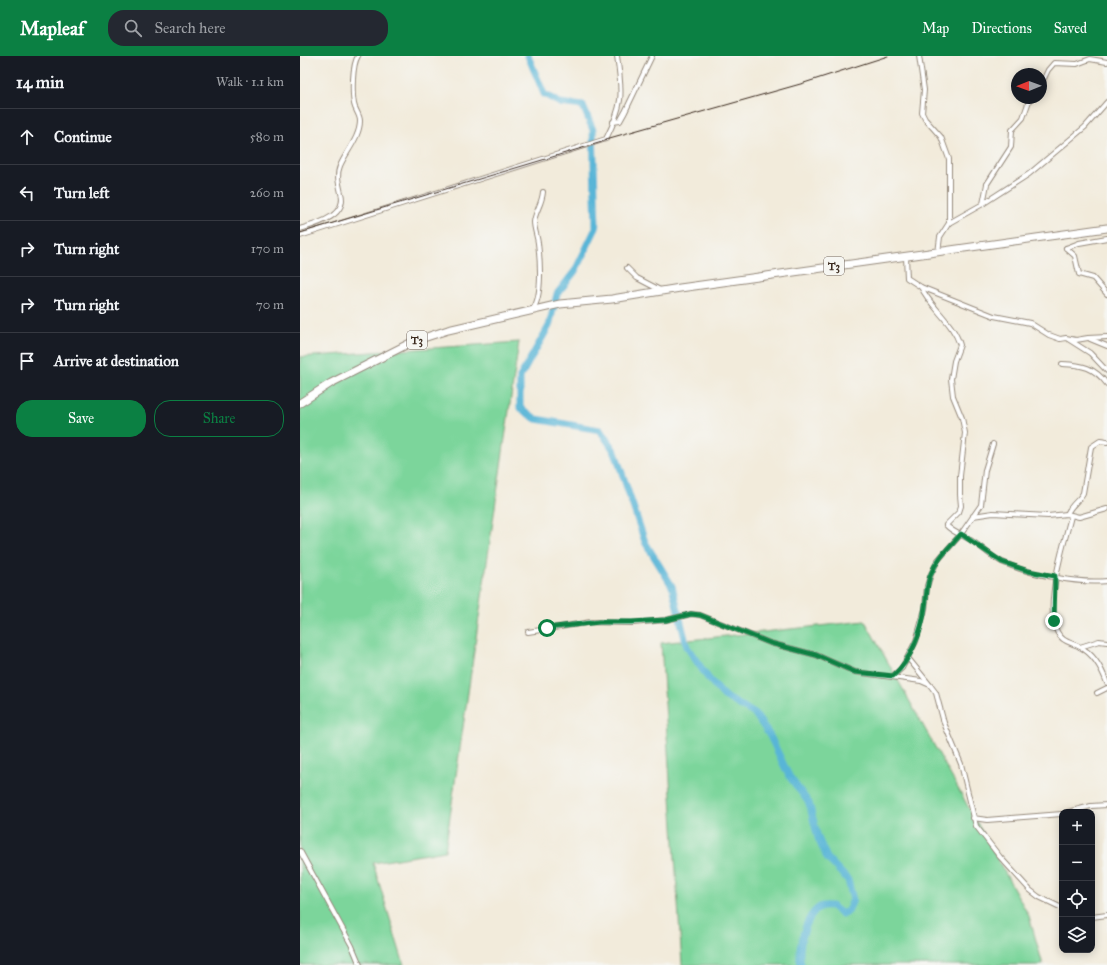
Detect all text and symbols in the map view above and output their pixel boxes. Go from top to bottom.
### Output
search box [108,10,388,46]
text: Mapleaf [20,17,84,40]
icon: search [122,17,144,39]
text: Search here [154,19,225,37]
text: Map [922,20,949,37]
text: Directions [971,20,1032,37]
text: Saved [1054,20,1087,37]
north arrow [1011,68,1047,104]
text: 14 min [16,72,64,93]
text: Walk · 1.1 km [216,74,284,90]
icon: ahead [16,126,38,148]
text: Continue [54,128,112,146]
text: 580 m [250,129,284,145]
icon: left [16,182,38,204]
text: Turn left [54,184,110,202]
text: 260 m [250,185,284,201]
icon: right [16,238,38,260]
text: Turn right [54,240,119,258]
text: 170 m [251,241,284,257]
road number: T3 [824,257,844,275]
icon: right [16,294,38,316]
text: Turn right [54,296,119,314]
text: 70 m [256,297,284,313]
road number: T3 [407,331,427,349]
icon: arrive [16,350,38,372]
text: Arrive at destination [54,352,179,370]
button: Save [16,400,146,437]
button: Share [154,400,284,437]
route end [1045,612,1063,630]
route start [538,619,556,637]
map controls [1059,809,1095,953]
button: + [1059,809,1095,845]
button: − [1059,845,1095,881]
button: locate [1059,881,1095,917]
button: layers [1059,917,1095,953]

